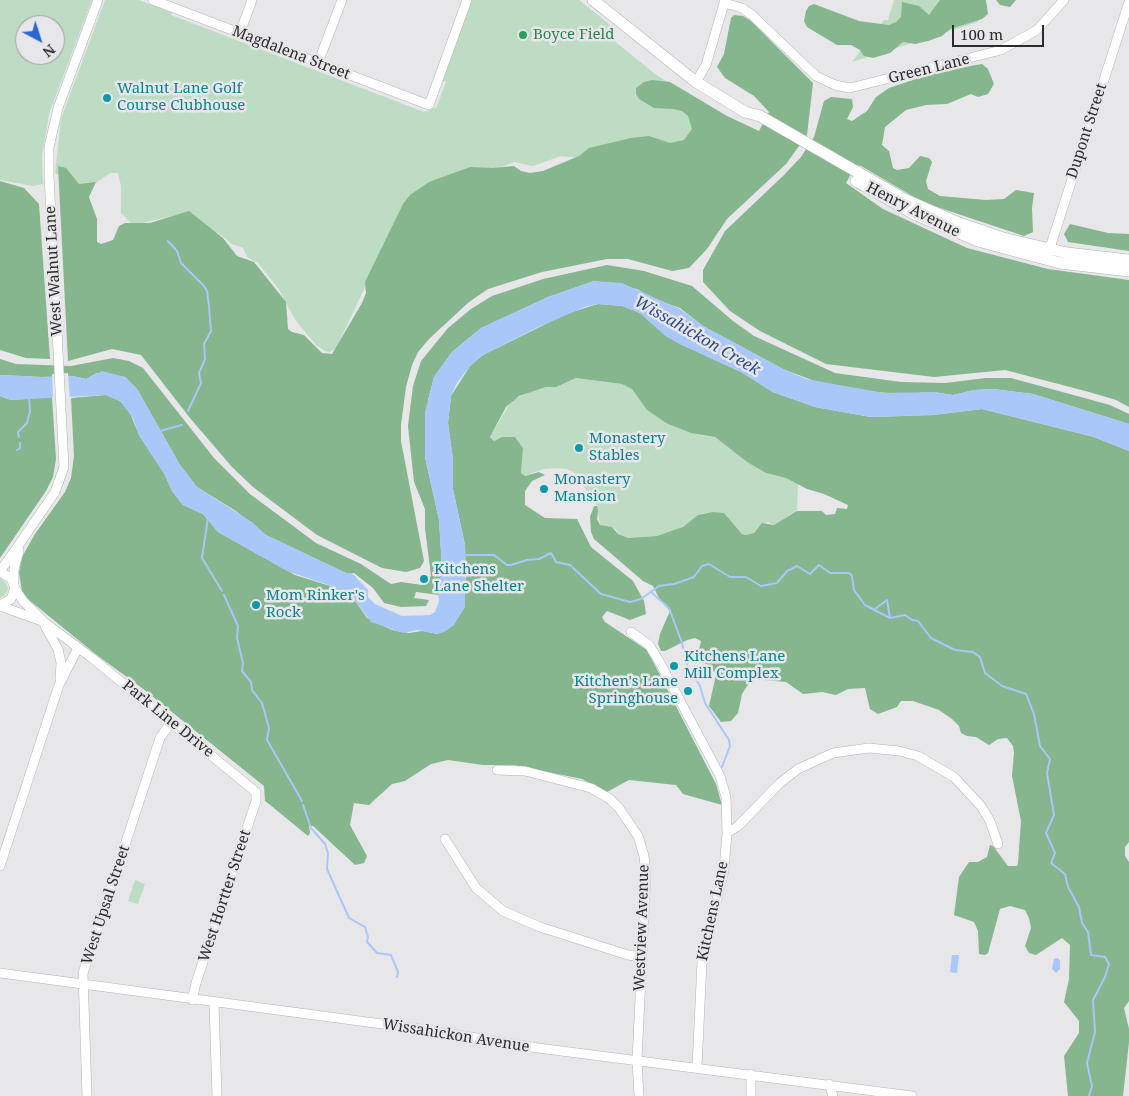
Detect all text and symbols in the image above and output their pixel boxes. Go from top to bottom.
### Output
north arrow [15,15,65,65]
scale bar [954,15,1046,47]
street label: Magdalena Street [230,22,352,84]
text: 100 m [960,24,1003,44]
place label: Boyce Field [533,26,614,44]
marker: Boyce Field [517,29,529,41]
text: N [39,40,60,62]
street label: Green Lane [887,50,971,88]
place label: Walnut Lane Golf Course Clubhouse [117,80,245,115]
street label: Dupont Street [1063,81,1111,181]
marker: Walnut Lane Golf Course Clubhouse [101,92,113,104]
street label: Henry Avenue [863,179,963,241]
street label: West Walnut Lane [42,205,66,337]
water label: Wissahickon Creek [631,292,763,380]
place label: Monastery Stables [589,430,665,465]
marker: Monastery Stables [573,442,585,454]
place label: Monastery Mansion [554,471,630,506]
marker: Monastery Mansion [538,483,550,495]
place label: Kitchens Lane Shelter [434,561,524,596]
marker: Kitchens Lane Shelter [418,573,430,585]
place label: Mom Rinker's Rock [266,587,365,622]
marker: Mom Rinker's Rock [250,599,262,611]
place label: Kitchens Lane Mill Complex [684,648,785,683]
marker: Kitchens Lane Mill Complex [668,660,680,672]
place label: Kitchen's Lane Springhouse [574,673,678,708]
street label: Park Line Drive [119,677,217,761]
marker: Kitchen's Lane Springhouse [682,685,694,697]
street label: West Hortter Street [195,828,255,964]
street label: West Upsal Street [78,843,134,967]
street label: Kitchens Lane [694,860,732,962]
street label: Westview Avenue [631,864,653,992]
street label: Wissahickon Avenue [381,1015,531,1057]

